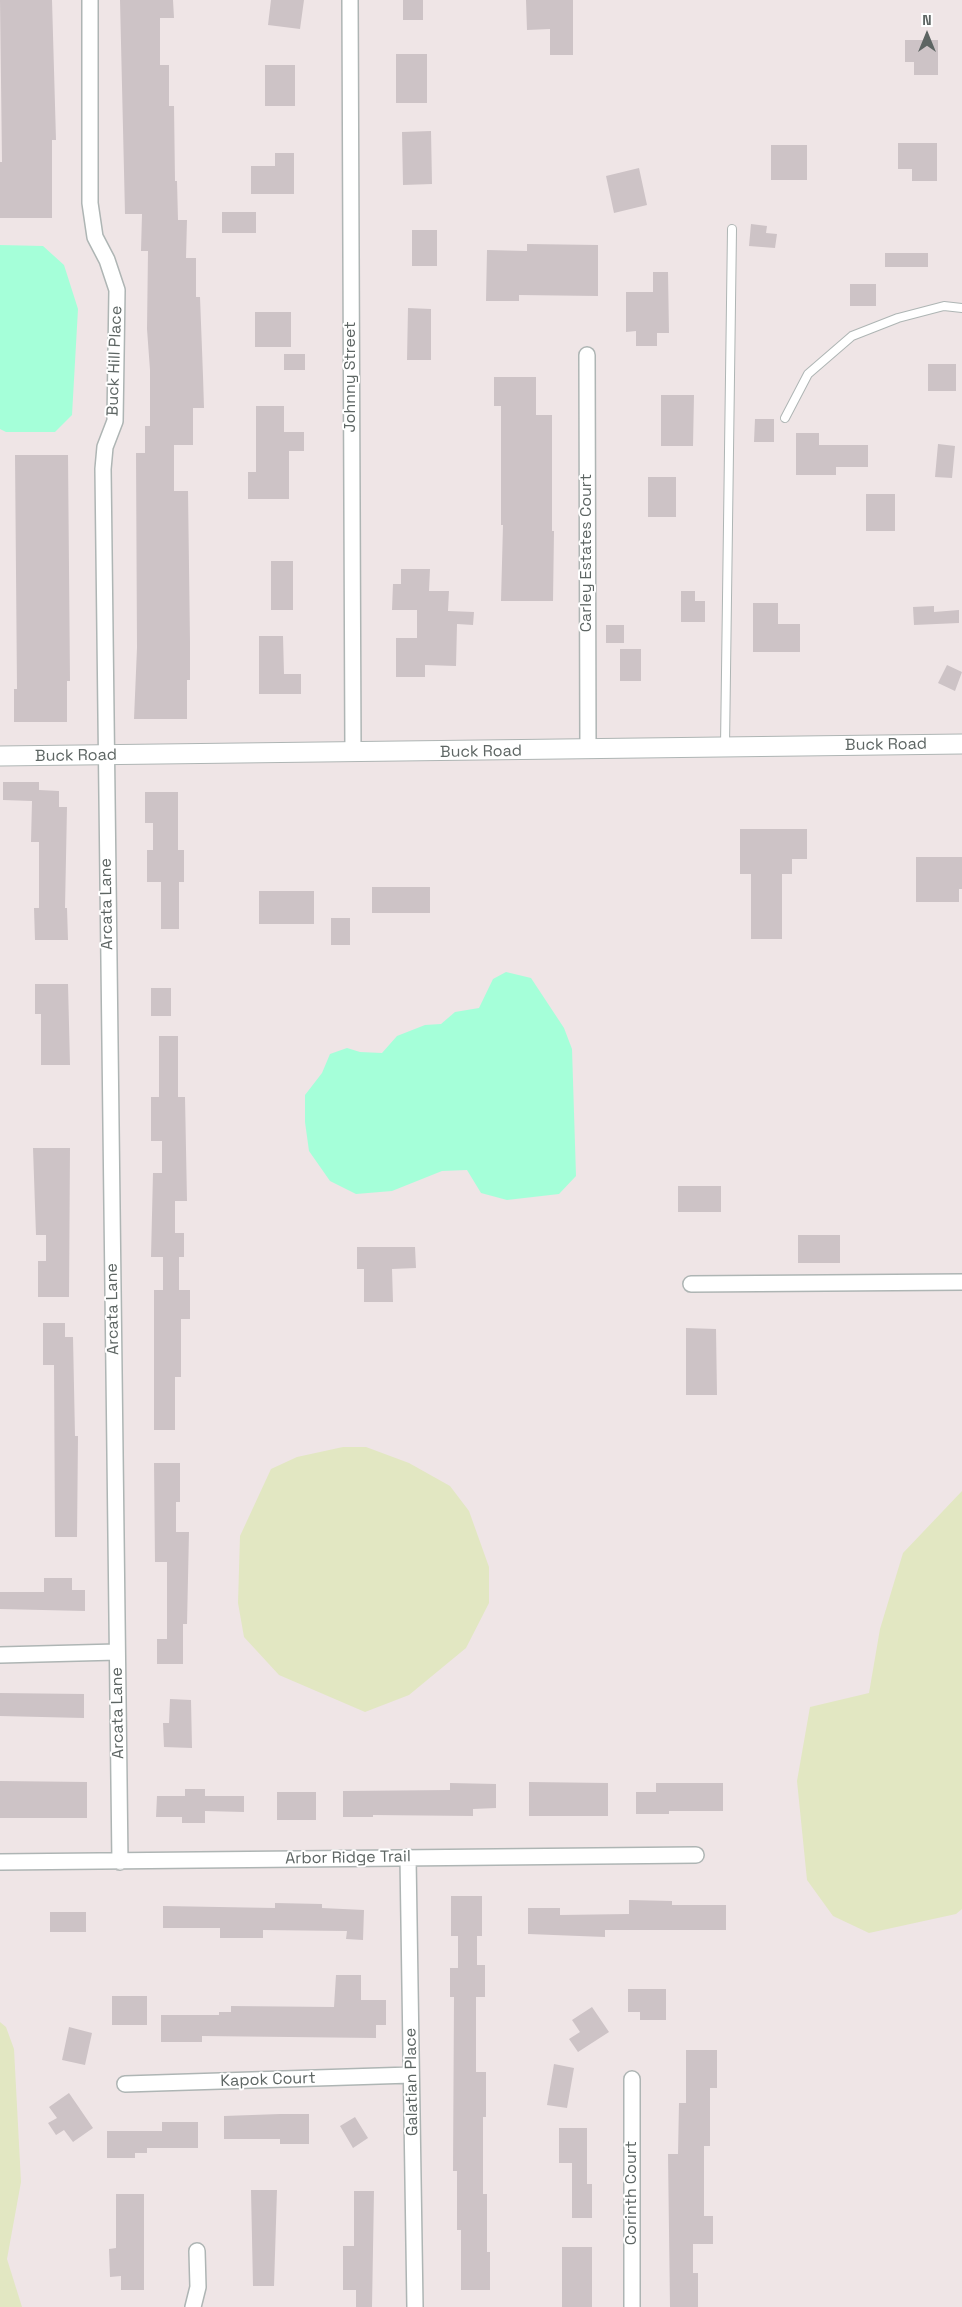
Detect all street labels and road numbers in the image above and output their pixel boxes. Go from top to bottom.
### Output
street label: Buck Hill Place [103,305,127,417]
street label: Johnny Street [341,321,361,433]
street label: Carley Estates Court [577,474,597,632]
street label: Buck Road [845,735,927,755]
street label: Buck Road [440,742,522,762]
street label: Buck Road [35,746,117,766]
street label: Arcata Lane [97,858,117,950]
street label: Arcata Lane [103,1263,123,1355]
street label: Arcata Lane [108,1667,128,1759]
street label: Arbor Ridge Trail [285,1847,411,1869]
street label: Galatian Place [401,2028,423,2136]
street label: Kapok Court [220,2069,316,2091]
street label: Corinth Court [622,2141,642,2245]

